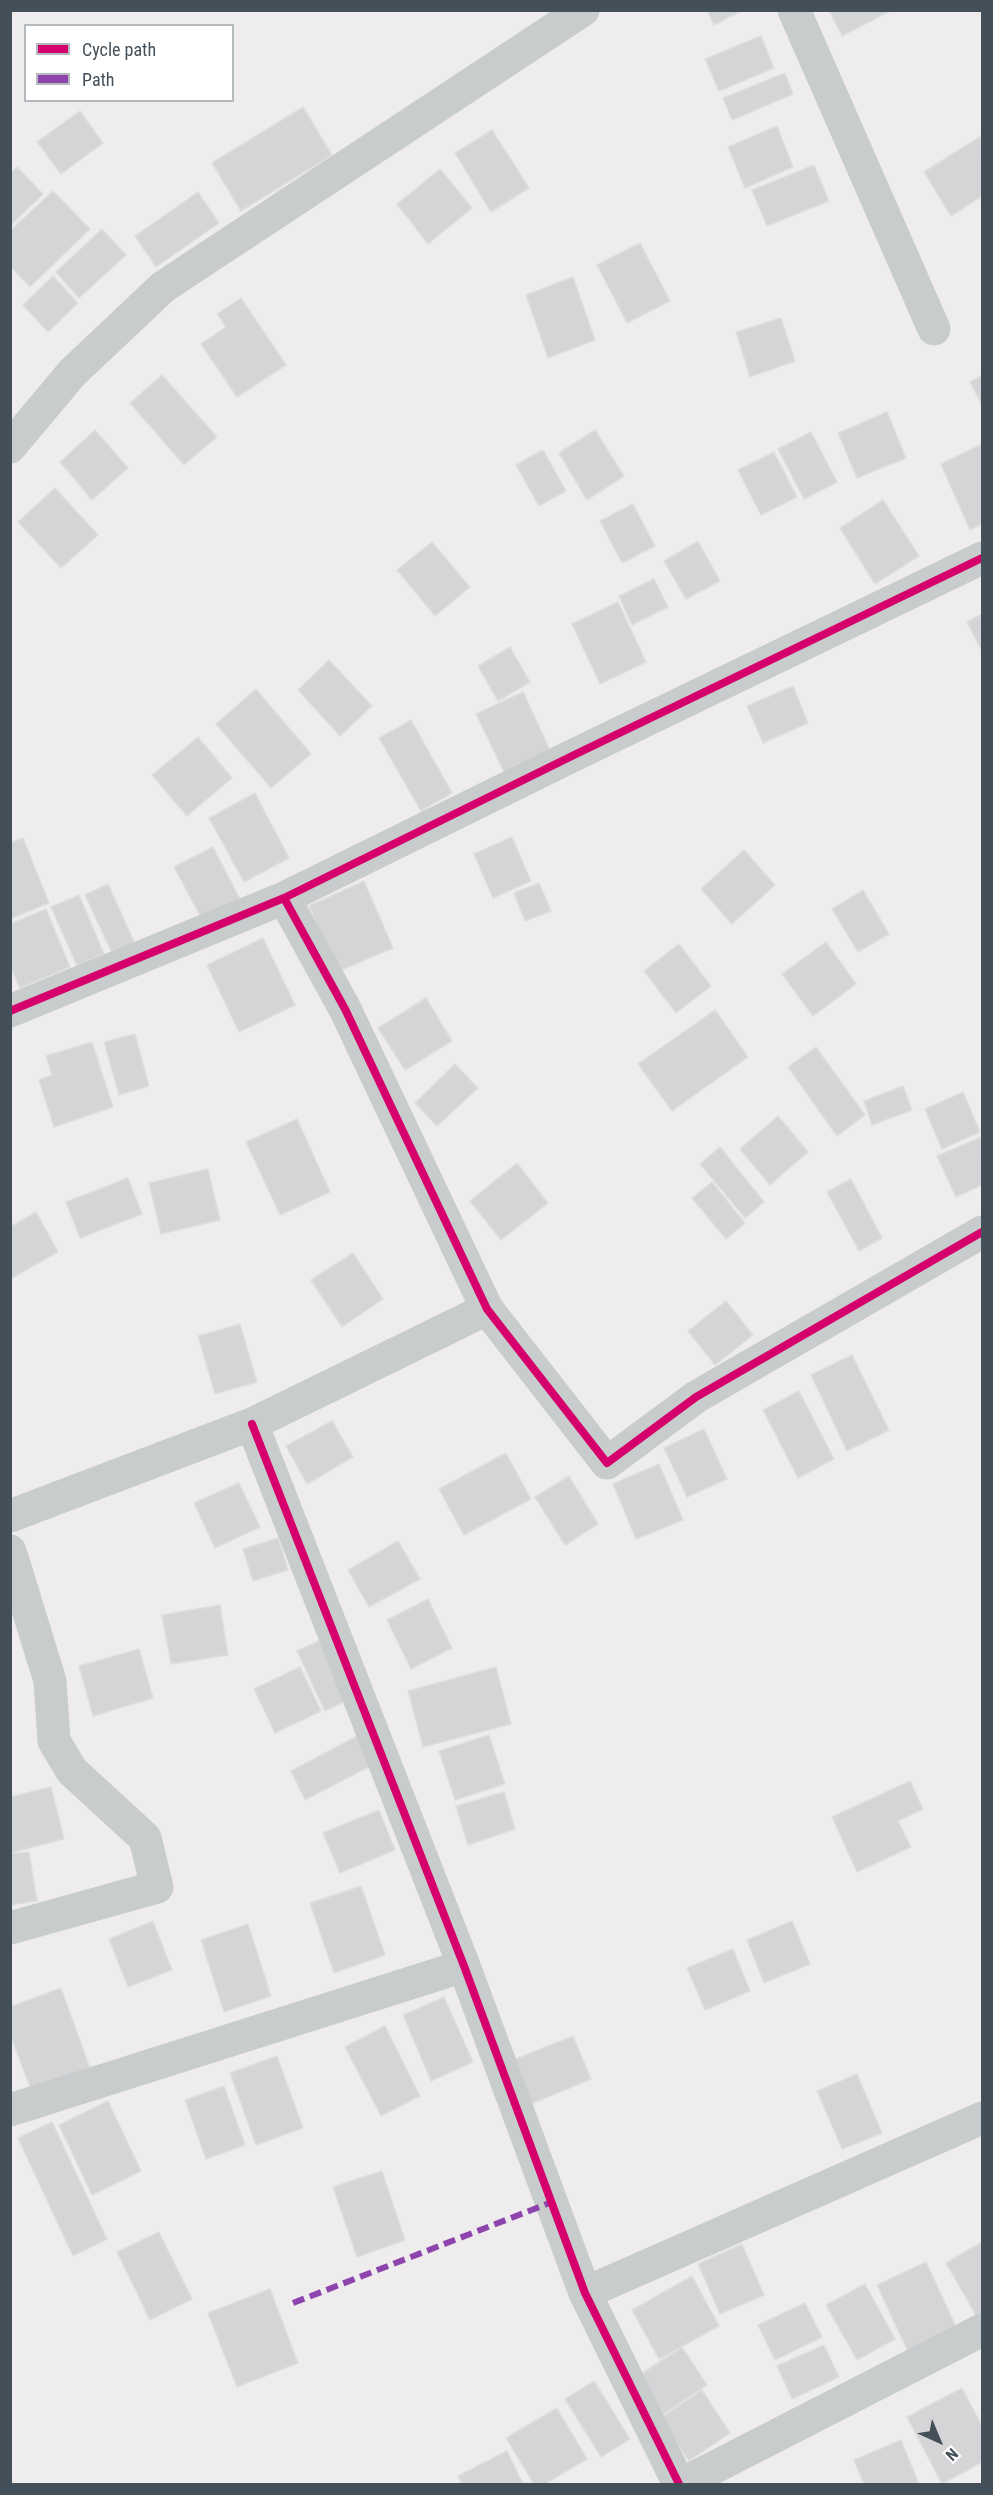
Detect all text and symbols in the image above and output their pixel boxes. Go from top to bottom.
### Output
legend [24,24,234,102]
text: Cycle path [82,39,156,60]
text: Path [82,69,115,90]
north arrow [909,2411,969,2471]
text: N [942,2444,962,2465]

